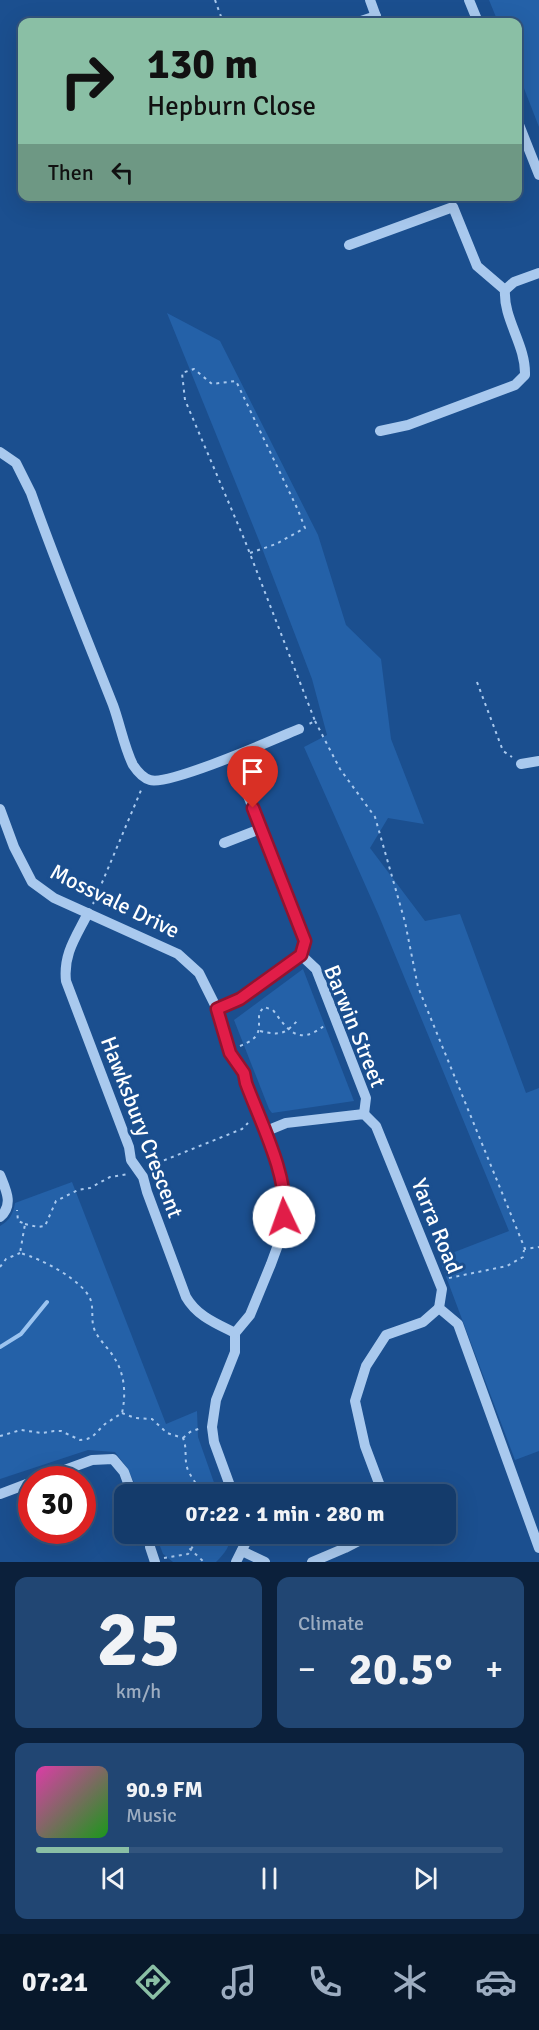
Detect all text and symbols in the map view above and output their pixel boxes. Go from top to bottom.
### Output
text: 130 m [147,39,258,90]
icon: right [48,42,126,120]
text: Hepburn Close [147,90,316,123]
icon: left [106,156,139,189]
text: Then [48,159,94,186]
pin [227,746,278,808]
icon: arrive [236,755,269,788]
street label: Mossvale Drive [46,858,184,944]
street label: Barwin Street [318,961,392,1091]
street label: Hawksbury Crescent [95,1032,189,1222]
street label: Yarra Road [406,1174,468,1278]
position arrow [252,1185,316,1249]
speed limit sign: 30 [18,1466,96,1544]
text: 07:22 · 1 min · 280 m [185,1500,385,1527]
text: 25 [96,1592,181,1688]
text: Climate [298,1611,364,1636]
text: 20.5° [349,1642,452,1697]
text: − [298,1649,316,1690]
text: + [485,1649,503,1690]
text: km/h [116,1679,161,1704]
text: 90.9 FM [126,1776,203,1803]
text: Music [126,1803,177,1828]
icon: previous [97,1862,130,1895]
icon: pause [253,1862,286,1895]
icon: next [409,1862,442,1895]
icon: directions [132,1961,174,2003]
icon: music [218,1961,260,2003]
icon: phone [304,1961,346,2003]
icon: climate [389,1961,431,2003]
icon: car [475,1961,517,2003]
text: 07:21 [22,1966,88,1999]

